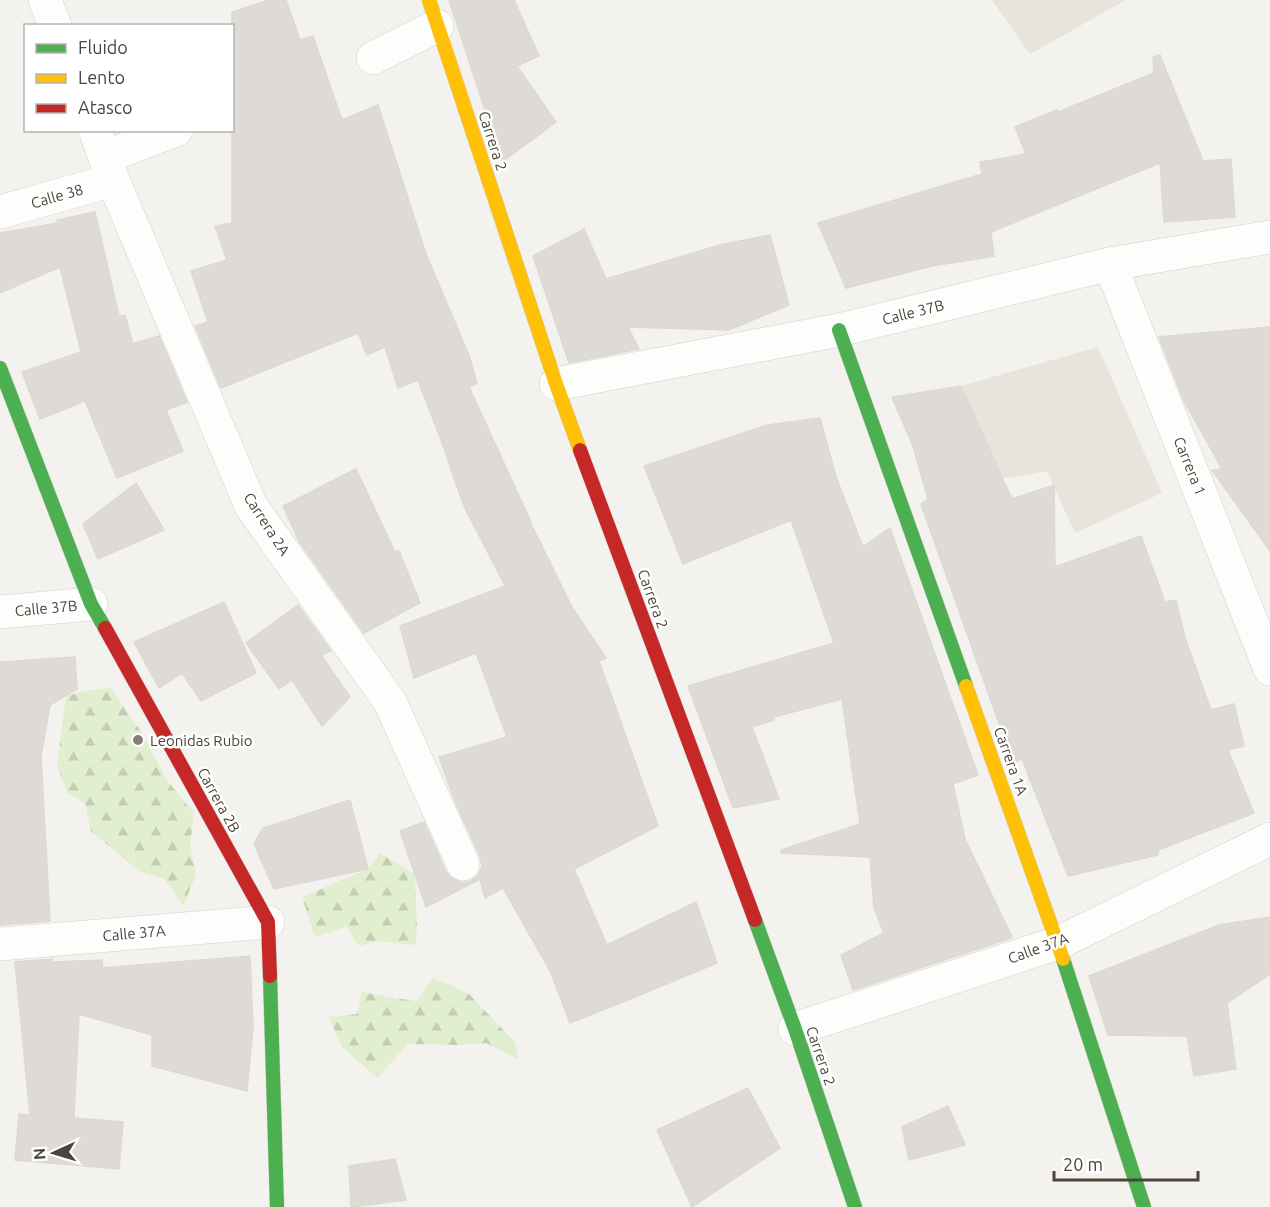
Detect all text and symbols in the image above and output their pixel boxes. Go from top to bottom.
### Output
legend [24,24,234,132]
text: Fluido [78,37,128,57]
text: Lento [78,67,125,87]
text: Atasco [78,97,133,117]
street label: Carrera 2 [475,109,511,173]
street label: Calle 38 [29,180,85,212]
street label: Calle 37B [880,296,946,328]
street label: Carrera 1 [1171,434,1209,498]
street label: Carrera 2A [240,489,294,559]
street label: Carrera 2 [634,567,672,631]
street label: Calle 37B [14,597,78,619]
street label: Carrera 1A [991,724,1031,798]
place label: Leonidas Rubio [150,732,252,749]
marker: Leonidas Rubio [131,733,145,747]
street label: Carrera 2B [194,765,244,835]
street label: Calle 37A [102,922,166,944]
street label: Calle 37A [1005,929,1071,967]
street label: Carrera 2 [803,1024,839,1088]
north arrow [24,1123,84,1183]
scale bar [1054,1144,1198,1182]
text: N [30,1147,48,1161]
text: 20 m [1063,1154,1103,1174]

